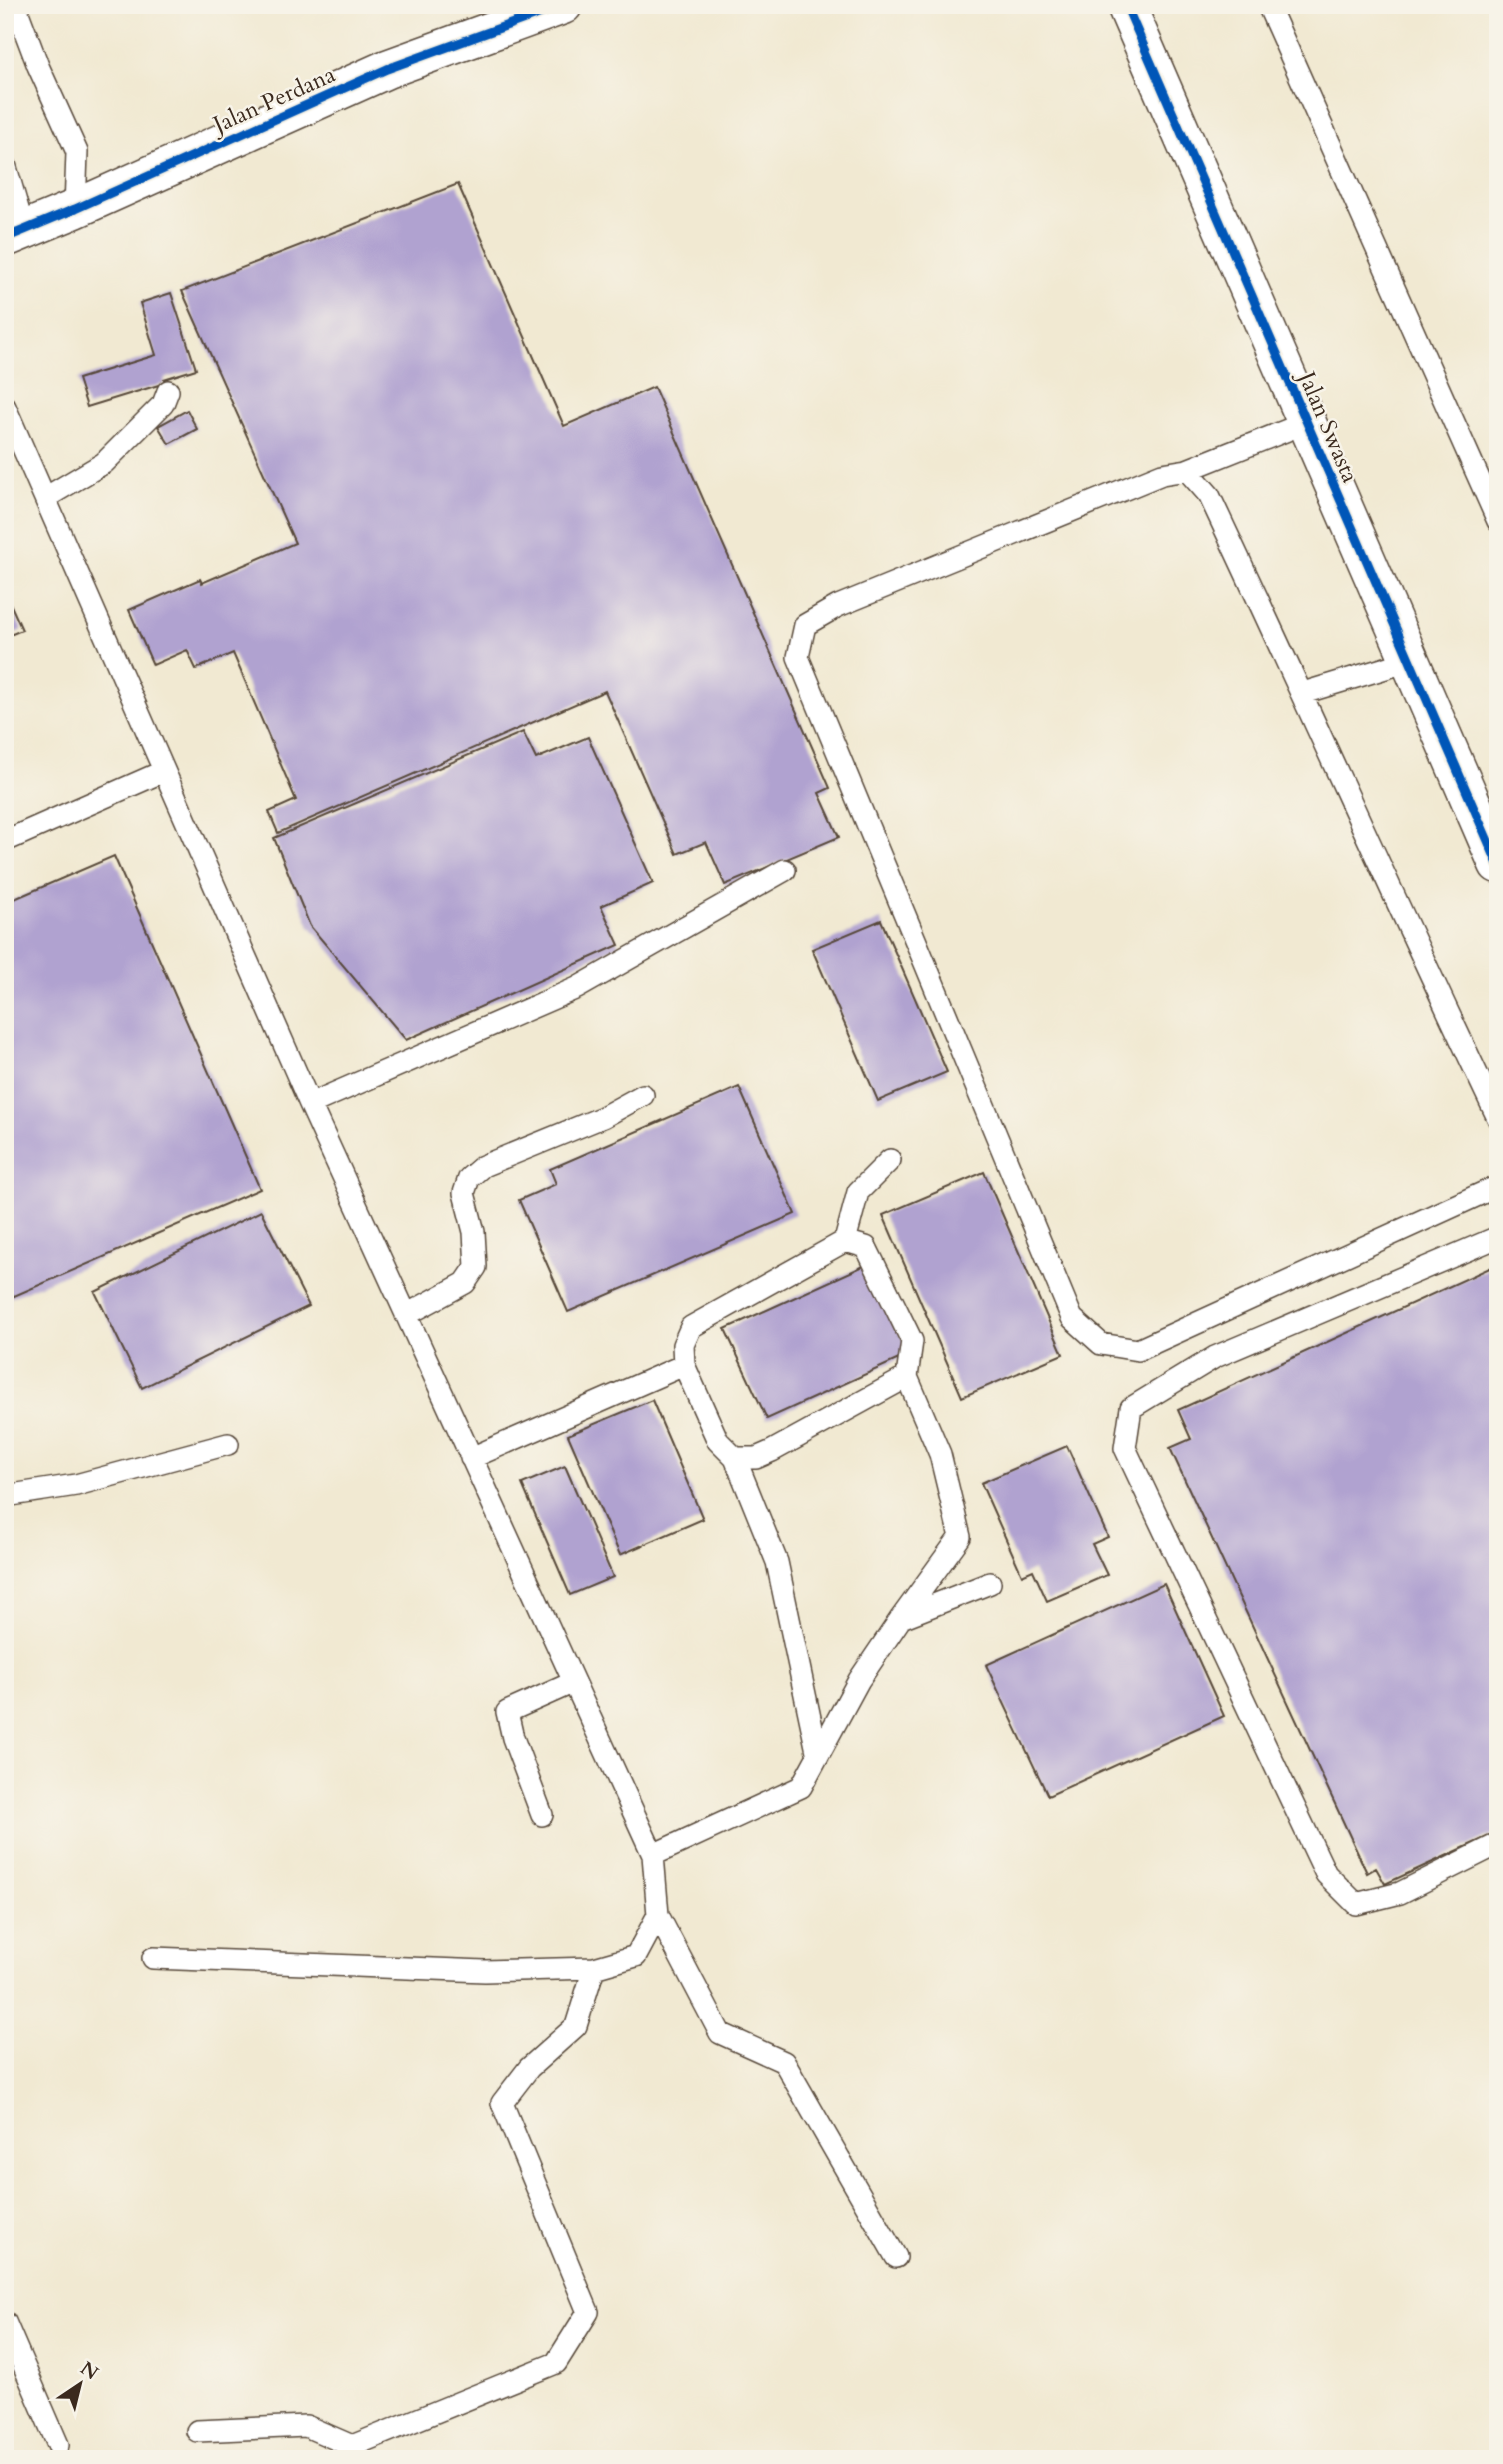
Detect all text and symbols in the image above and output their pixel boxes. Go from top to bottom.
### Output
street label: Jalan Perdana [206,59,340,141]
street label: Jalan Swasta [1290,364,1366,487]
north arrow [46,2348,116,2418]
text: N [75,2356,104,2387]

